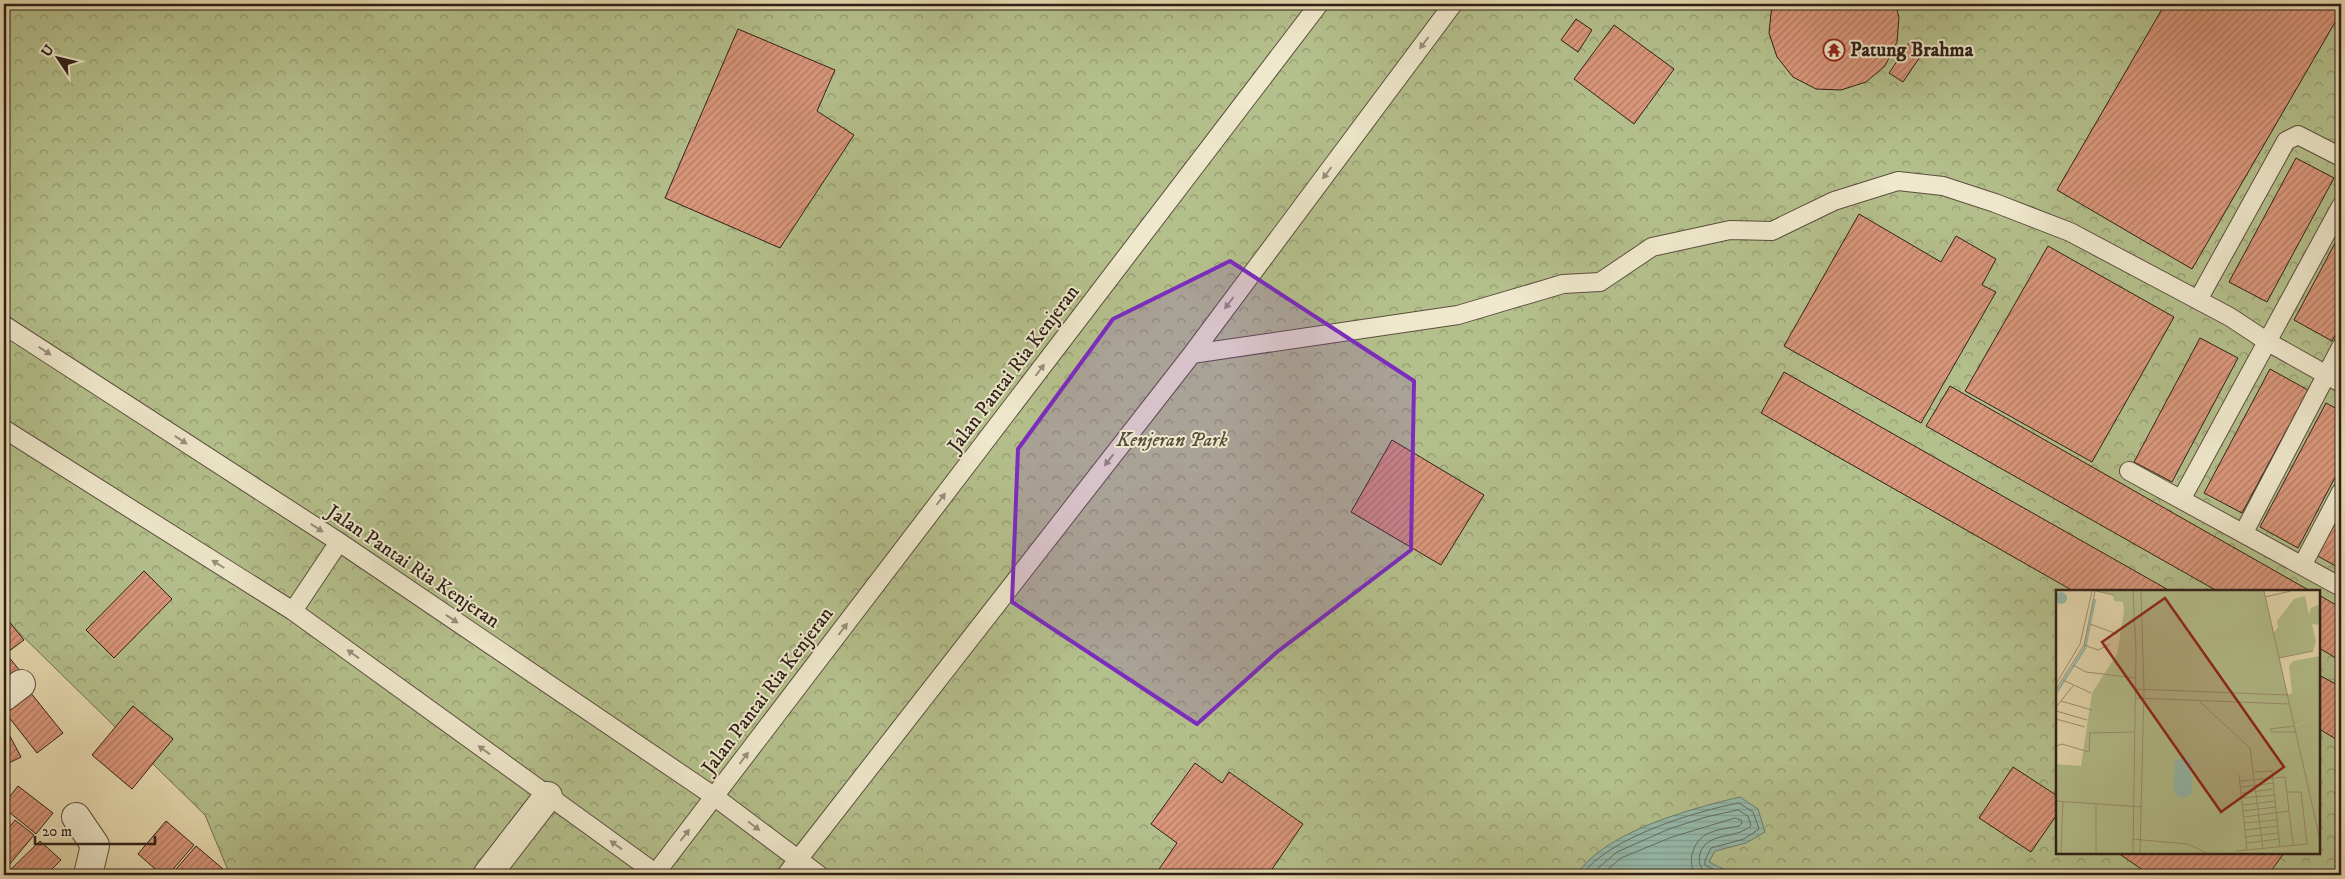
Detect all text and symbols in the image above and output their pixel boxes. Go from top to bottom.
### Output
north arrow [32,32,82,82]
one-way arrow [1419,36,1429,50]
temple icon: Patung Brahma [1822,38,1846,62]
place label: Patung Brahma [1850,38,1974,63]
text: U [38,41,59,61]
one-way arrow [1321,166,1332,179]
street label: Jalan Pantai Ria Kenjeran [942,280,1086,459]
one-way arrow [1224,296,1235,309]
one-way arrow [38,346,51,356]
one-way arrow [1034,364,1045,377]
park label: Kenjeran Park [1115,428,1228,453]
one-way arrow [174,435,188,444]
one-way arrow [1104,453,1115,466]
one-way arrow [936,492,946,506]
street label: Jalan Pantai Ria Kenjeran [320,499,505,635]
one-way arrow [310,524,324,533]
one-way arrow [211,559,224,568]
inset map [2056,590,2320,854]
street label: Jalan Pantai Ria Kenjeran [696,602,840,781]
one-way arrow [445,614,459,624]
one-way arrow [837,623,848,636]
one-way arrow [346,649,360,659]
one-way arrow [477,745,491,755]
one-way arrow [739,752,750,765]
scale bar [35,814,155,846]
one-way arrow [747,821,760,832]
text: 20 m [42,822,72,841]
one-way arrow [680,828,690,842]
one-way arrow [609,840,623,850]

